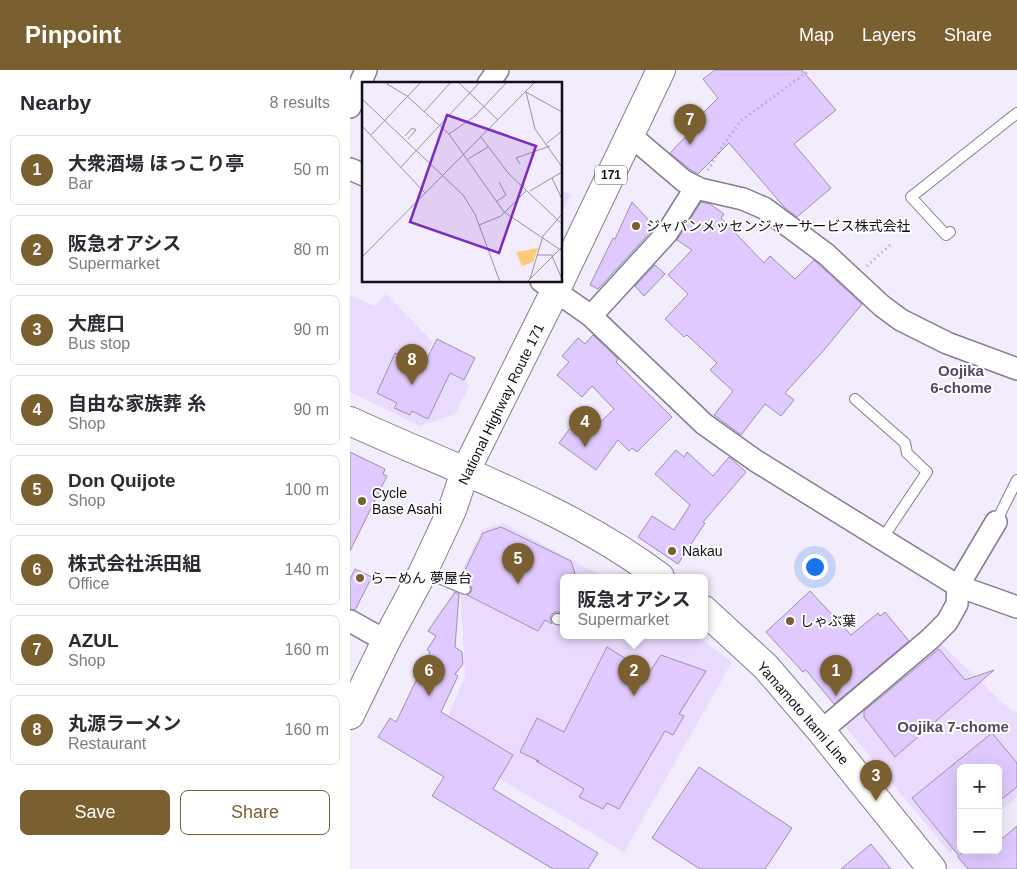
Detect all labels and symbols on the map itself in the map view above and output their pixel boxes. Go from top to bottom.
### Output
inset map [362,82,562,282]
pin: 7 [674,104,706,145]
road number: 171 [595,166,627,184]
place label: ジャパンメッセンジャーサービス株式会社 [646,218,911,234]
marker: ジャパンメッセンジャーサービス株式会社 [630,220,642,232]
street label: National Highway Route 171 [455,321,547,487]
pin: 8 [396,344,428,385]
district label: Oojika 6-chome [930,362,992,396]
pin: 4 [569,406,601,447]
place label: Cycle Base Asahi [372,485,442,517]
marker: Cycle Base Asahi [356,495,368,507]
pin: 5 [502,543,534,584]
place label: Nakau [682,543,722,559]
marker: Nakau [666,545,678,557]
your location [802,554,828,580]
place label: らーめん 夢屋台 [370,570,472,586]
marker: らーめん 夢屋台 [354,572,366,584]
place label: しゃぶ葉 [800,613,856,629]
marker: しゃぶ葉 [784,615,796,627]
pin: 6 [413,655,445,696]
pin: 2 [618,655,650,696]
pin: 1 [820,655,852,696]
street label: Yamamoto Itami Line [754,658,852,768]
district label: Oojika 7-chome [897,718,1009,735]
pin: 3 [860,760,892,801]

